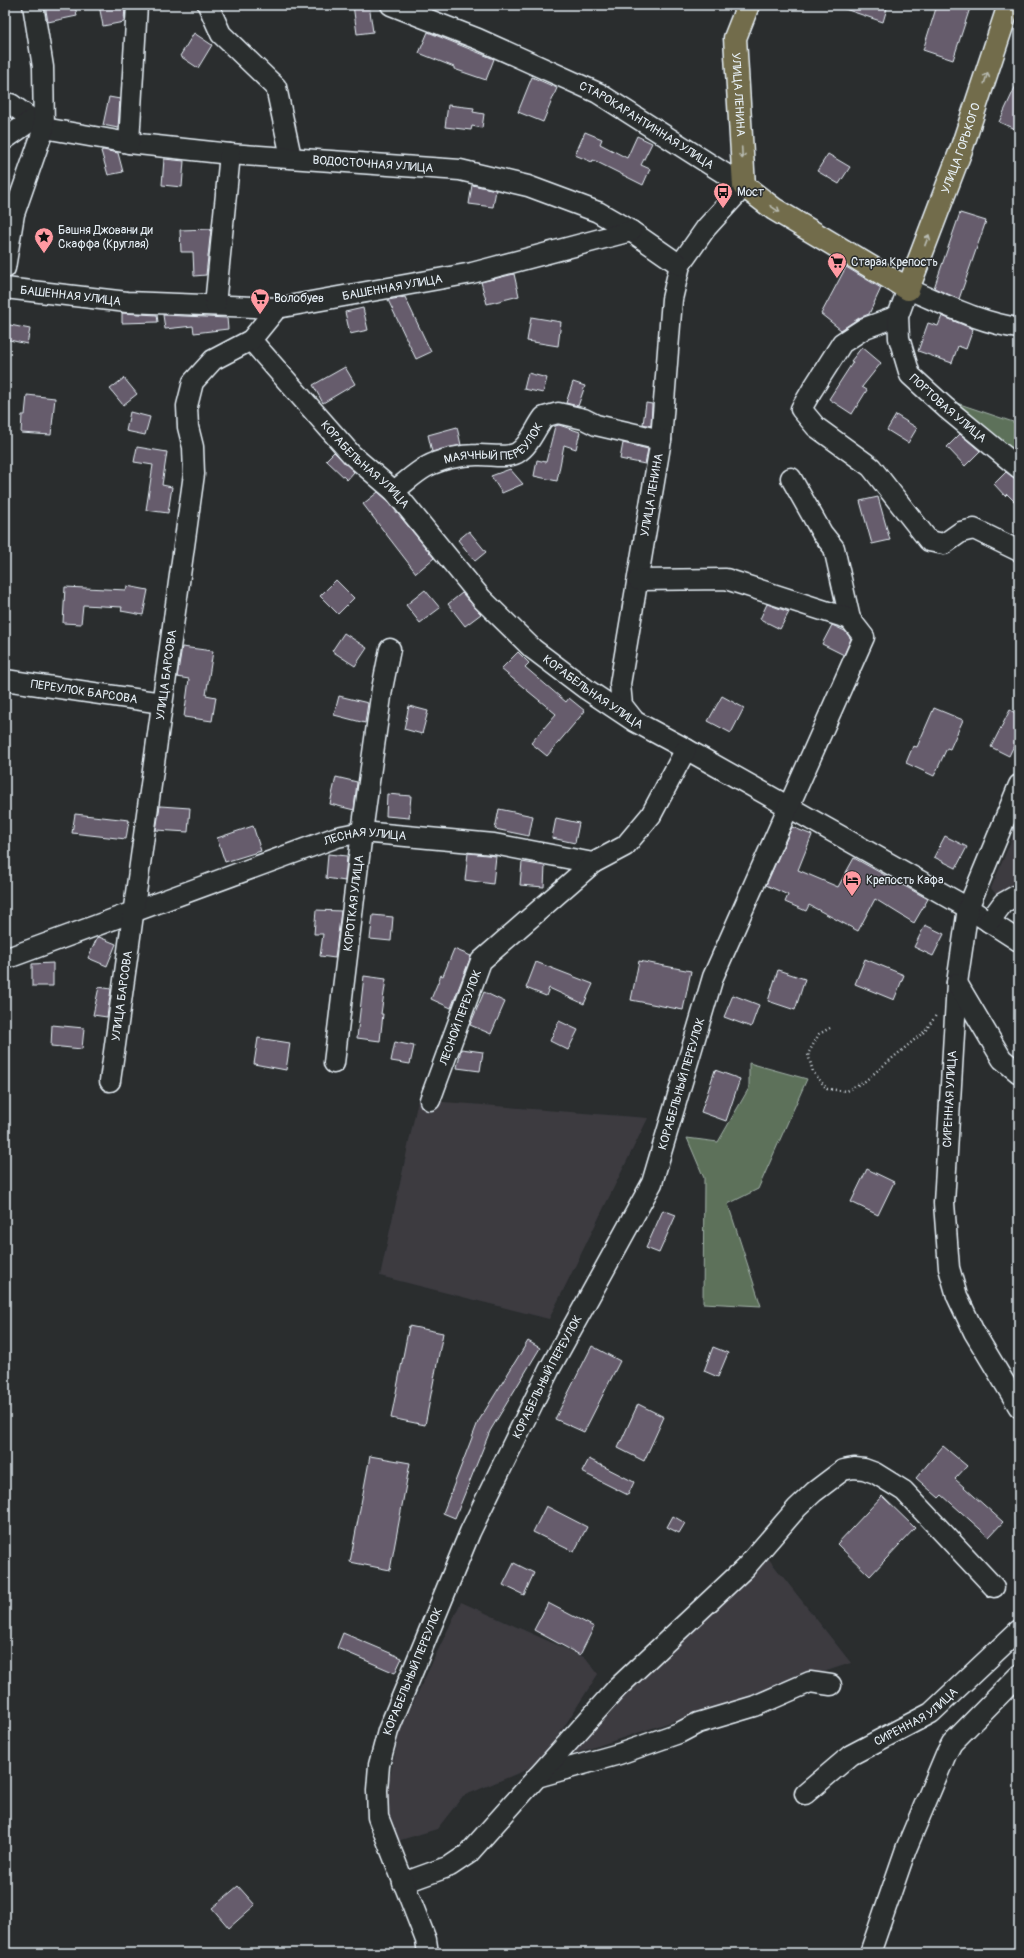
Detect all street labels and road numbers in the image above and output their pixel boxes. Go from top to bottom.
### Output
street label: УЛИЦА ЛЕНИНА [728,52,748,137]
street label: СТАРОКАРАНТИННАЯ УЛИЦА [577,78,717,172]
street label: УЛИЦА ГОРЬКОГО [938,101,984,196]
street label: ВОДОСТОЧНАЯ УЛИЦА [312,152,434,176]
street label: БАШЕННАЯ УЛИЦА [341,271,444,304]
street label: БАШЕННАЯ УЛИЦА [19,282,122,309]
street label: ПОРТОВАЯ УЛИЦА [906,371,990,446]
street label: КОРАБЕЛЬНАЯ УЛИЦА [318,417,413,512]
street label: МАЯЧНЫЙ ПЕРЕУЛОК [442,420,546,467]
street label: УЛИЦА ЛЕНИНА [637,452,667,538]
street label: УЛИЦА БАРСОВА [153,629,180,721]
street label: КОРАБЕЛЬНАЯ УЛИЦА [540,652,646,732]
street label: ПЕРЕУЛОК БАРСОВА [30,676,139,707]
street label: ЛЕСНАЯ УЛИЦА [321,824,407,849]
street label: КОРОТКАЯ УЛИЦА [340,854,367,952]
street label: УЛИЦА БАРСОВА [108,949,135,1042]
street label: ЛЕСНОЙ ПЕРЕУЛОК [436,968,485,1068]
street label: КОРАБЕЛЬНЫЙ ПЕРЕУЛОК [655,1016,708,1151]
street label: СИРЕННАЯ УЛИЦА [940,1050,960,1148]
street label: КОРАБЕЛЬНЫЙ ПЕРЕУЛОК [509,1312,585,1441]
street label: КОРАБЕЛЬНЫЙ ПЕРЕУЛОК [380,1605,446,1737]
street label: СИРЕННАЯ УЛИЦА [871,1684,961,1749]

